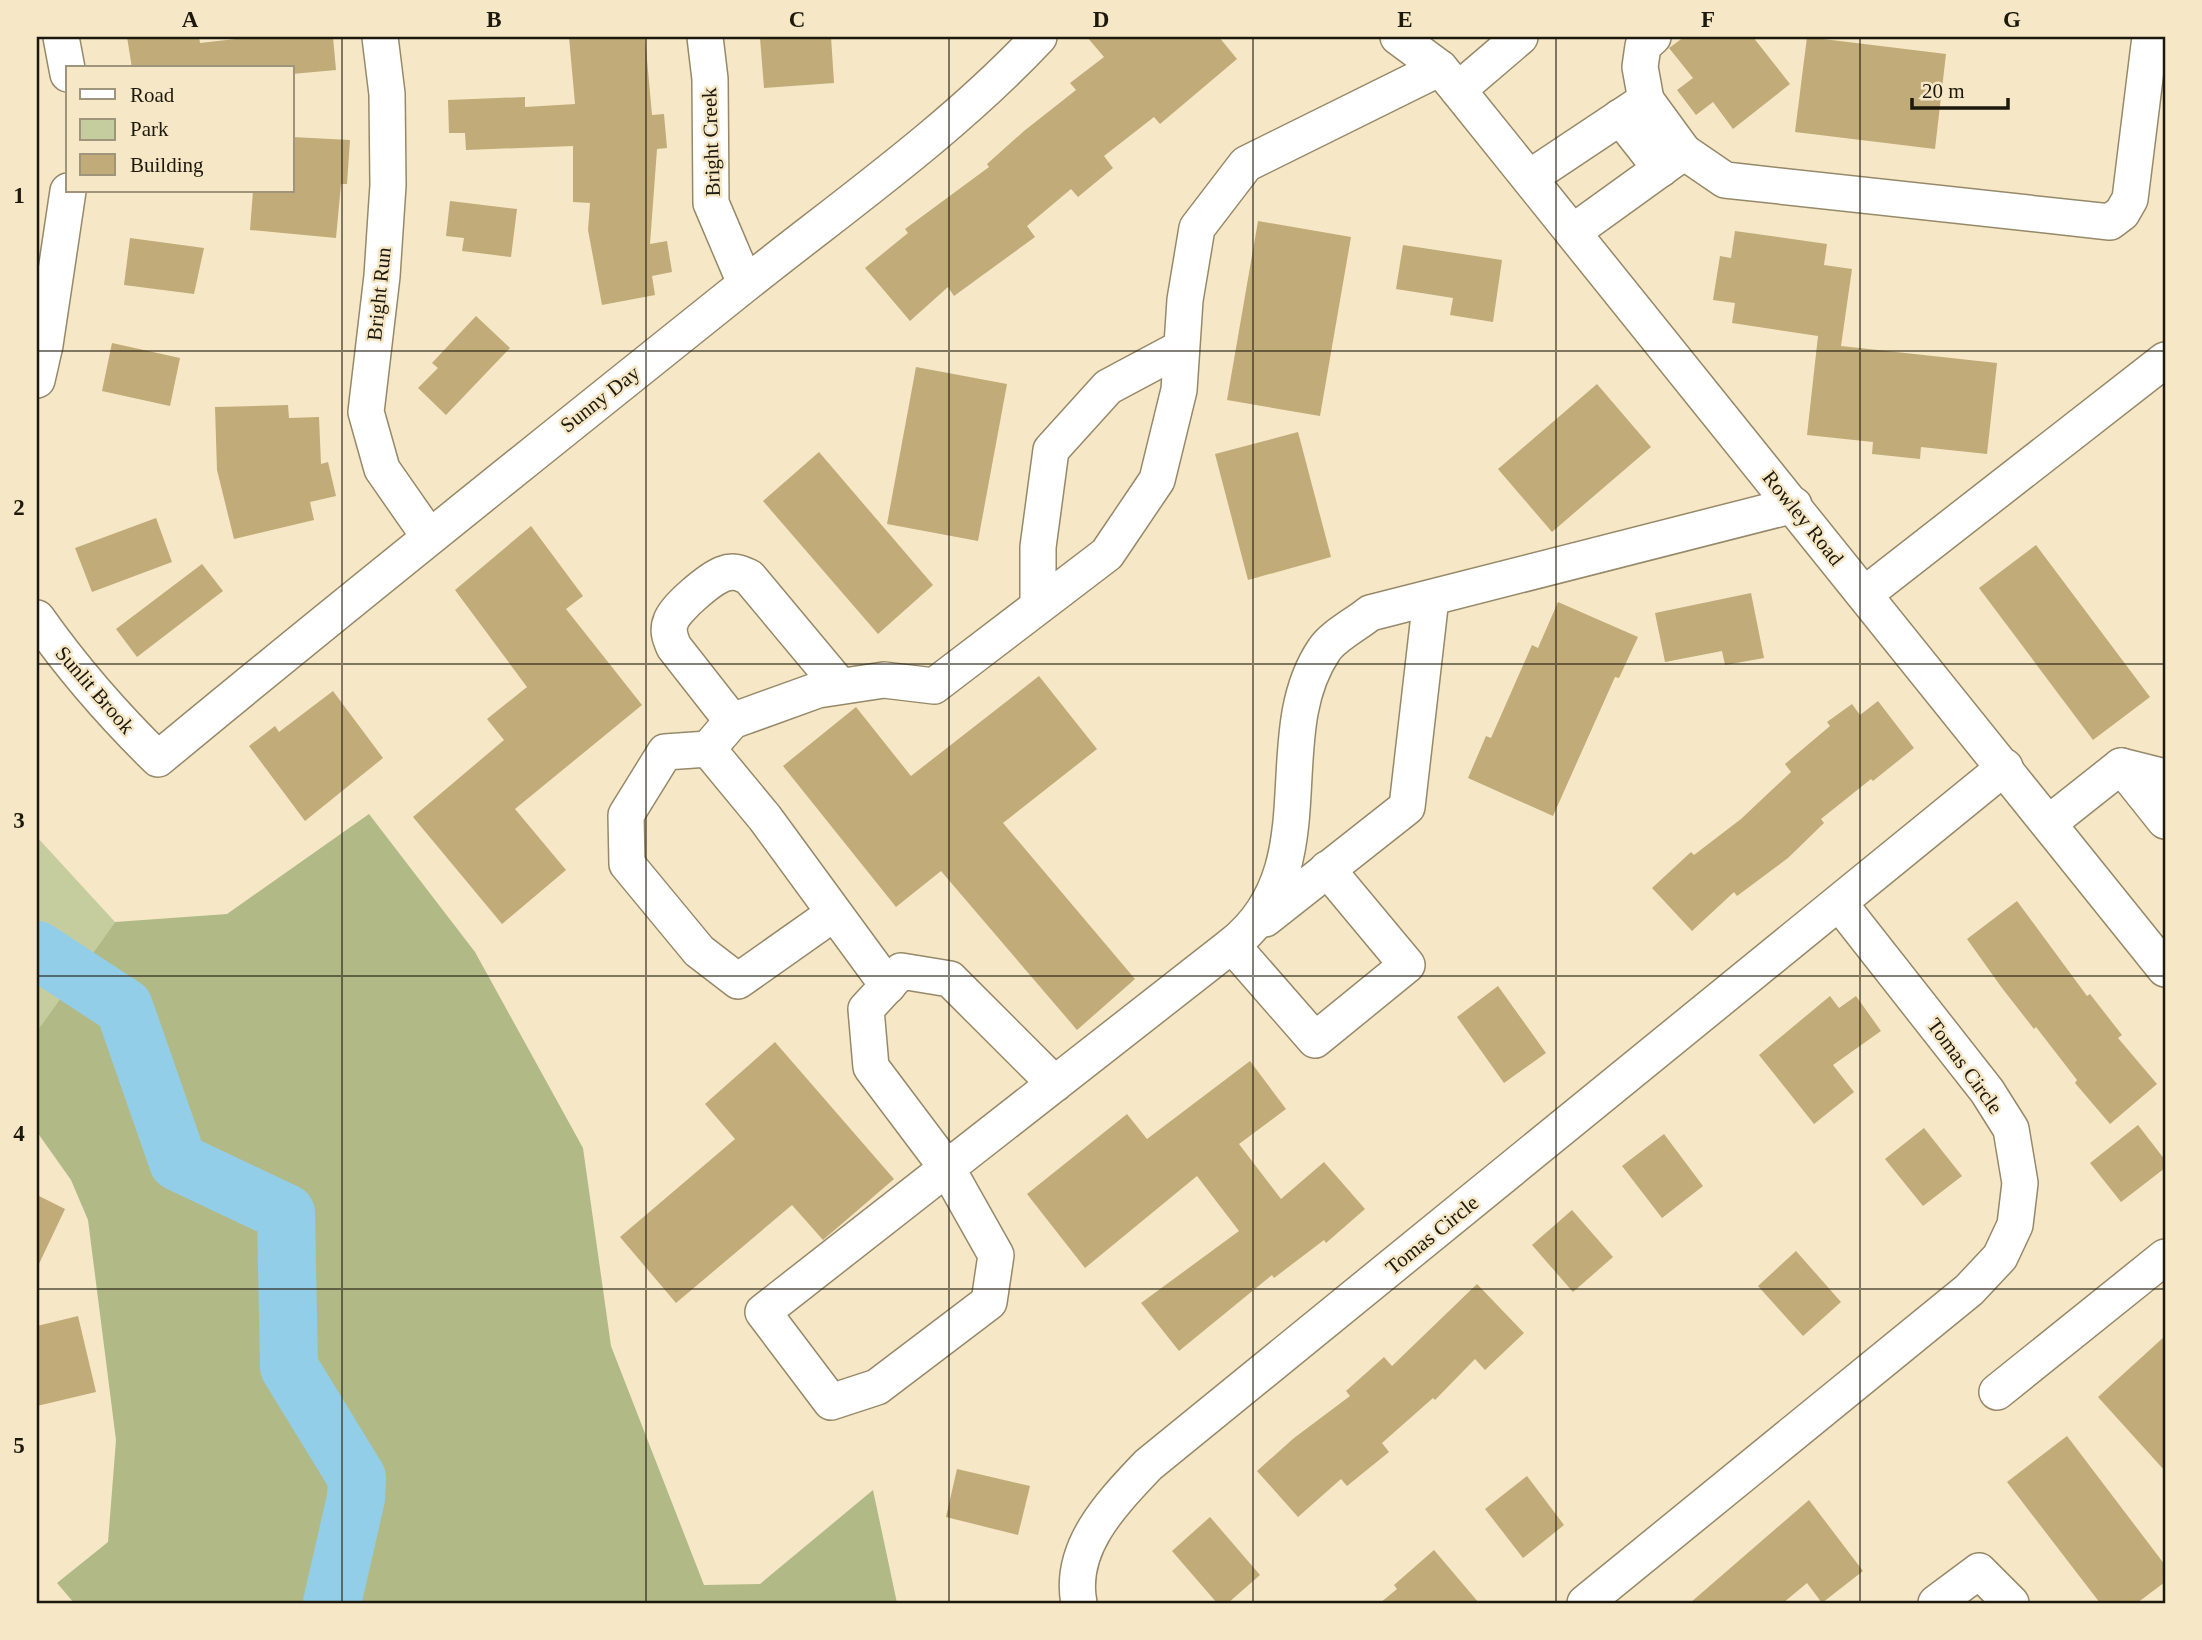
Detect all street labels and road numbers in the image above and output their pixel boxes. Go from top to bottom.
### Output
street label: Bright Creek [697,87,725,197]
street label: Bright Run [362,246,396,342]
street label: Sunny Day [556,360,645,437]
street label: Rowley Road [1758,466,1849,571]
street label: Sunlit Brook [51,641,140,739]
street label: Tomas Circle [1922,1014,2008,1118]
street label: Tomas Circle [1381,1190,1483,1280]

